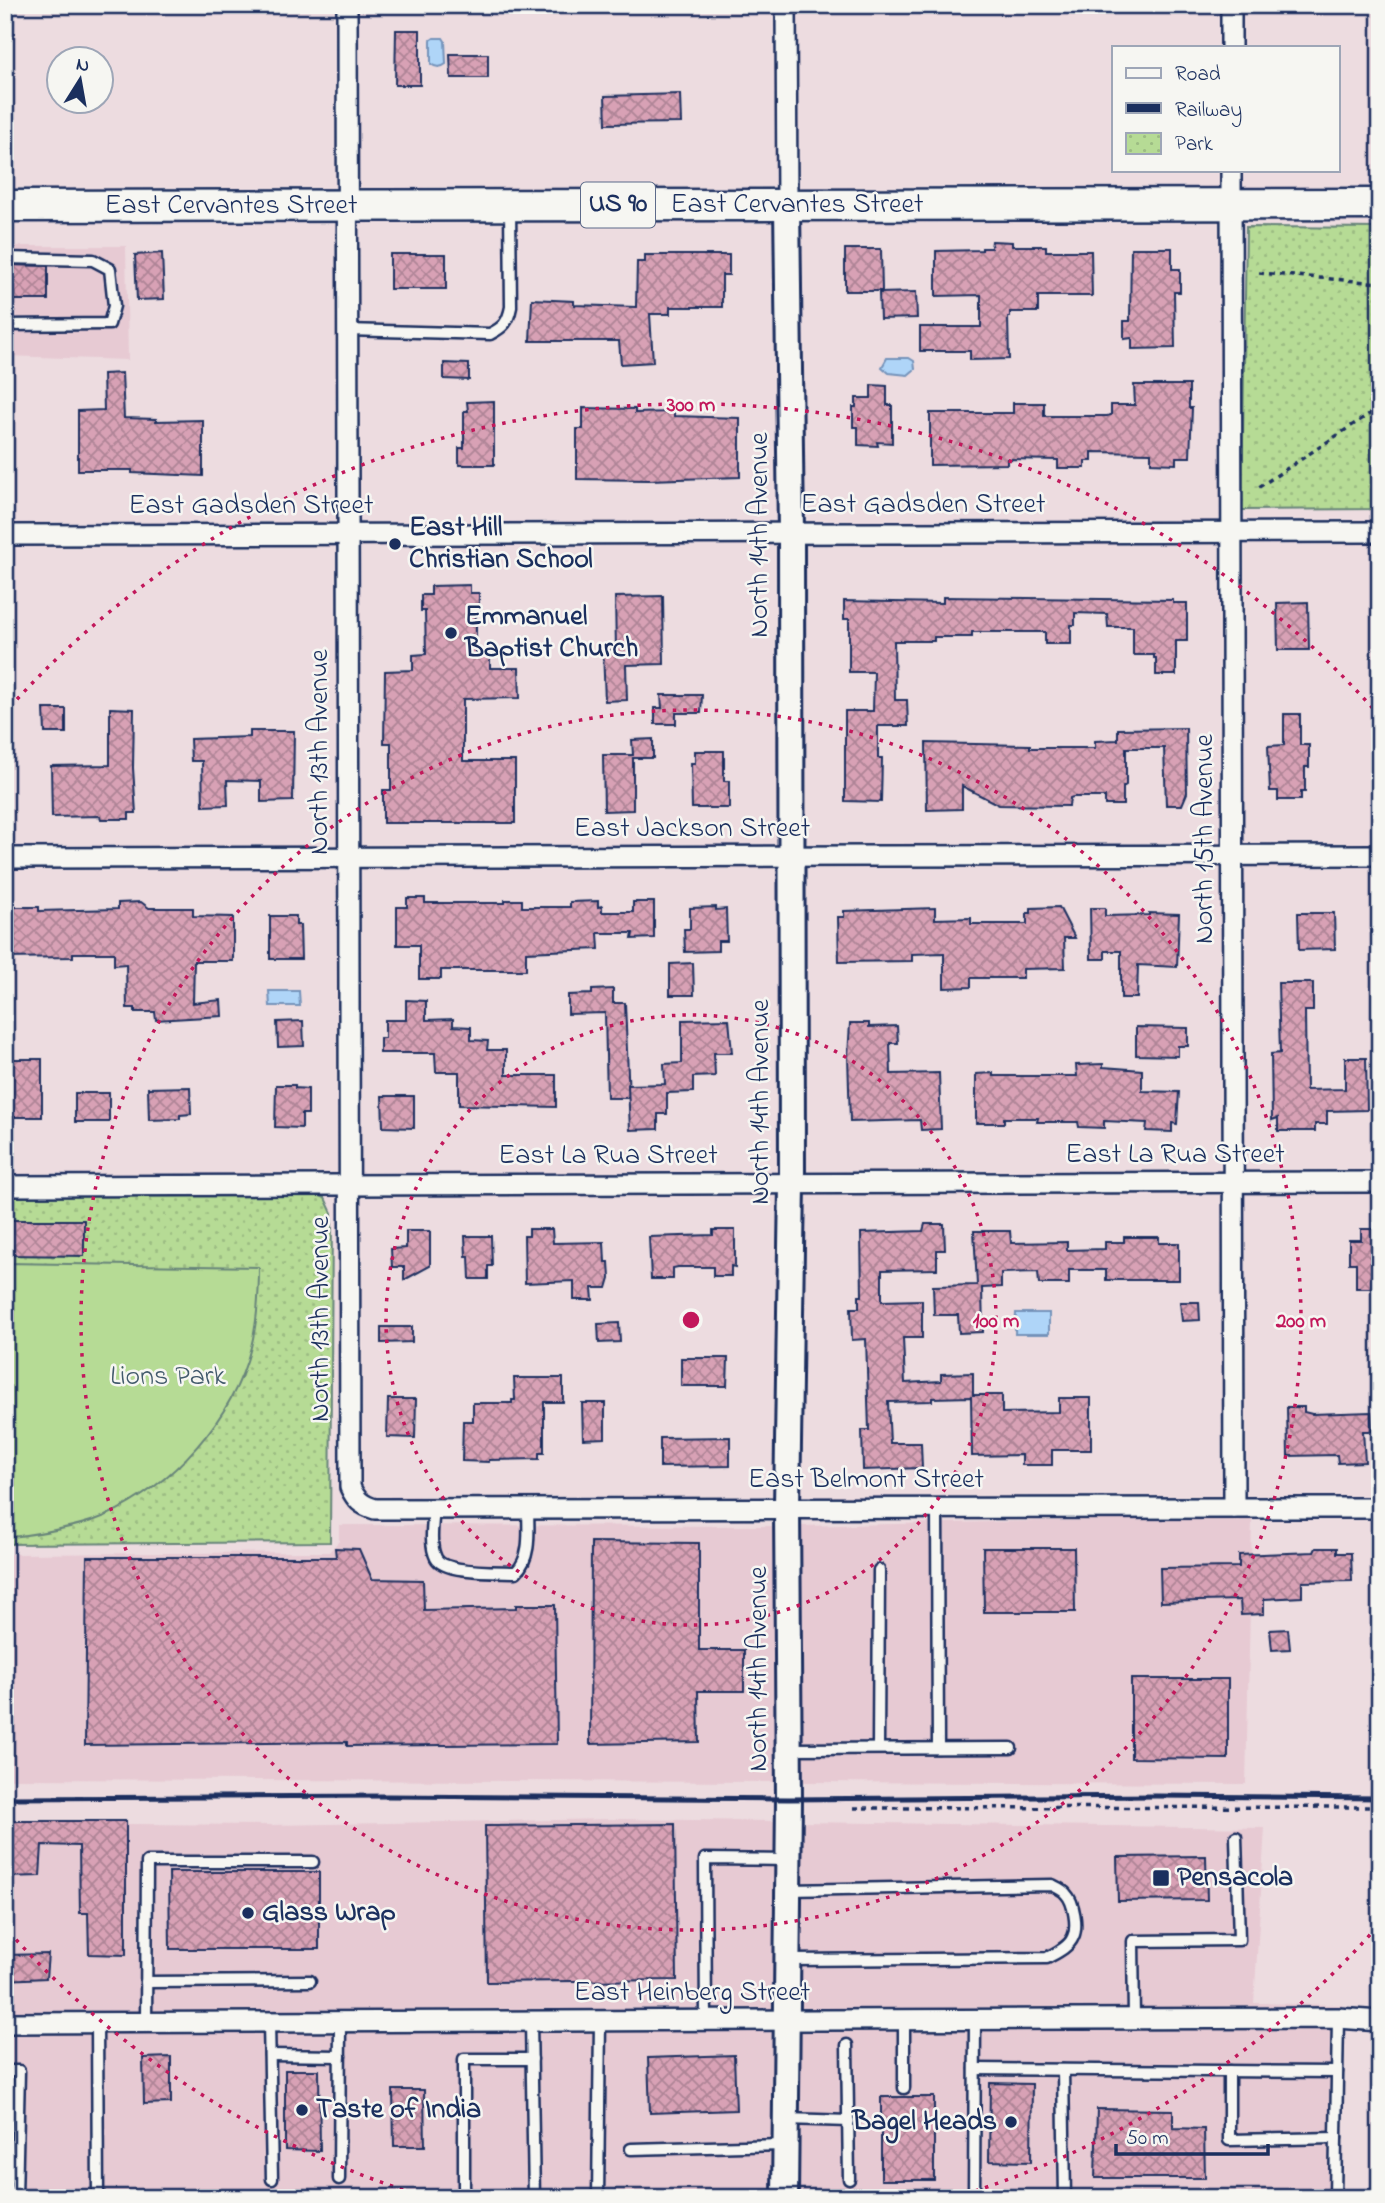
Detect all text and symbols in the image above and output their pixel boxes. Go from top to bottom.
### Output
north arrow [46,46,116,116]
legend [1112,46,1340,172]
text: N [74,51,92,80]
text: Road [1175,60,1221,90]
text: Railway [1175,96,1242,128]
text: Park [1175,130,1214,160]
road number: US 90 [581,182,655,228]
street label: East Cervantes Street [671,185,923,226]
street label: East Cervantes Street [105,186,357,227]
text: 300 m [666,391,715,421]
street label: North 14th Avenue [740,432,781,638]
street label: East Gadsden Street [800,485,1046,526]
street label: East Gadsden Street [128,486,374,527]
place label: East Hill Christian School [409,508,593,581]
marker: East Hill Christian School [387,536,403,552]
place label: Emmanuel Baptist Church [463,597,638,670]
marker: Emmanuel Baptist Church [443,625,459,641]
street label: North 13th Avenue [300,649,341,855]
street label: North 15th Avenue [1185,733,1226,944]
street label: East Jackson Street [574,809,810,850]
street label: North 14th Avenue [741,999,782,1205]
street label: East La Rua Street [1065,1135,1285,1176]
street label: East La Rua Street [498,1136,718,1177]
street label: North 13th Avenue [301,1216,342,1422]
text: 100 m [973,1307,1019,1337]
text: 200 m [1275,1307,1326,1337]
centre of rings [679,1308,703,1332]
park label: Lions Park [110,1357,227,1398]
street label: East Belmont Street [748,1460,984,1501]
street label: North 14th Avenue [739,1566,780,1772]
place label: Pensacola [1177,1858,1293,1899]
marker: Pensacola [1151,1868,1171,1888]
place label: Glass Wrap [262,1893,396,1934]
marker: Glass Wrap [240,1905,256,1921]
street label: East Heinberg Street [574,1973,810,2014]
place label: Taste of India [316,2090,481,2131]
marker: Taste of India [294,2102,310,2118]
place label: Bagel Heads [850,2102,997,2144]
scale bar [1116,2112,1268,2156]
marker: Bagel Heads [1003,2114,1019,2130]
text: 50 m [1126,2124,1169,2154]

